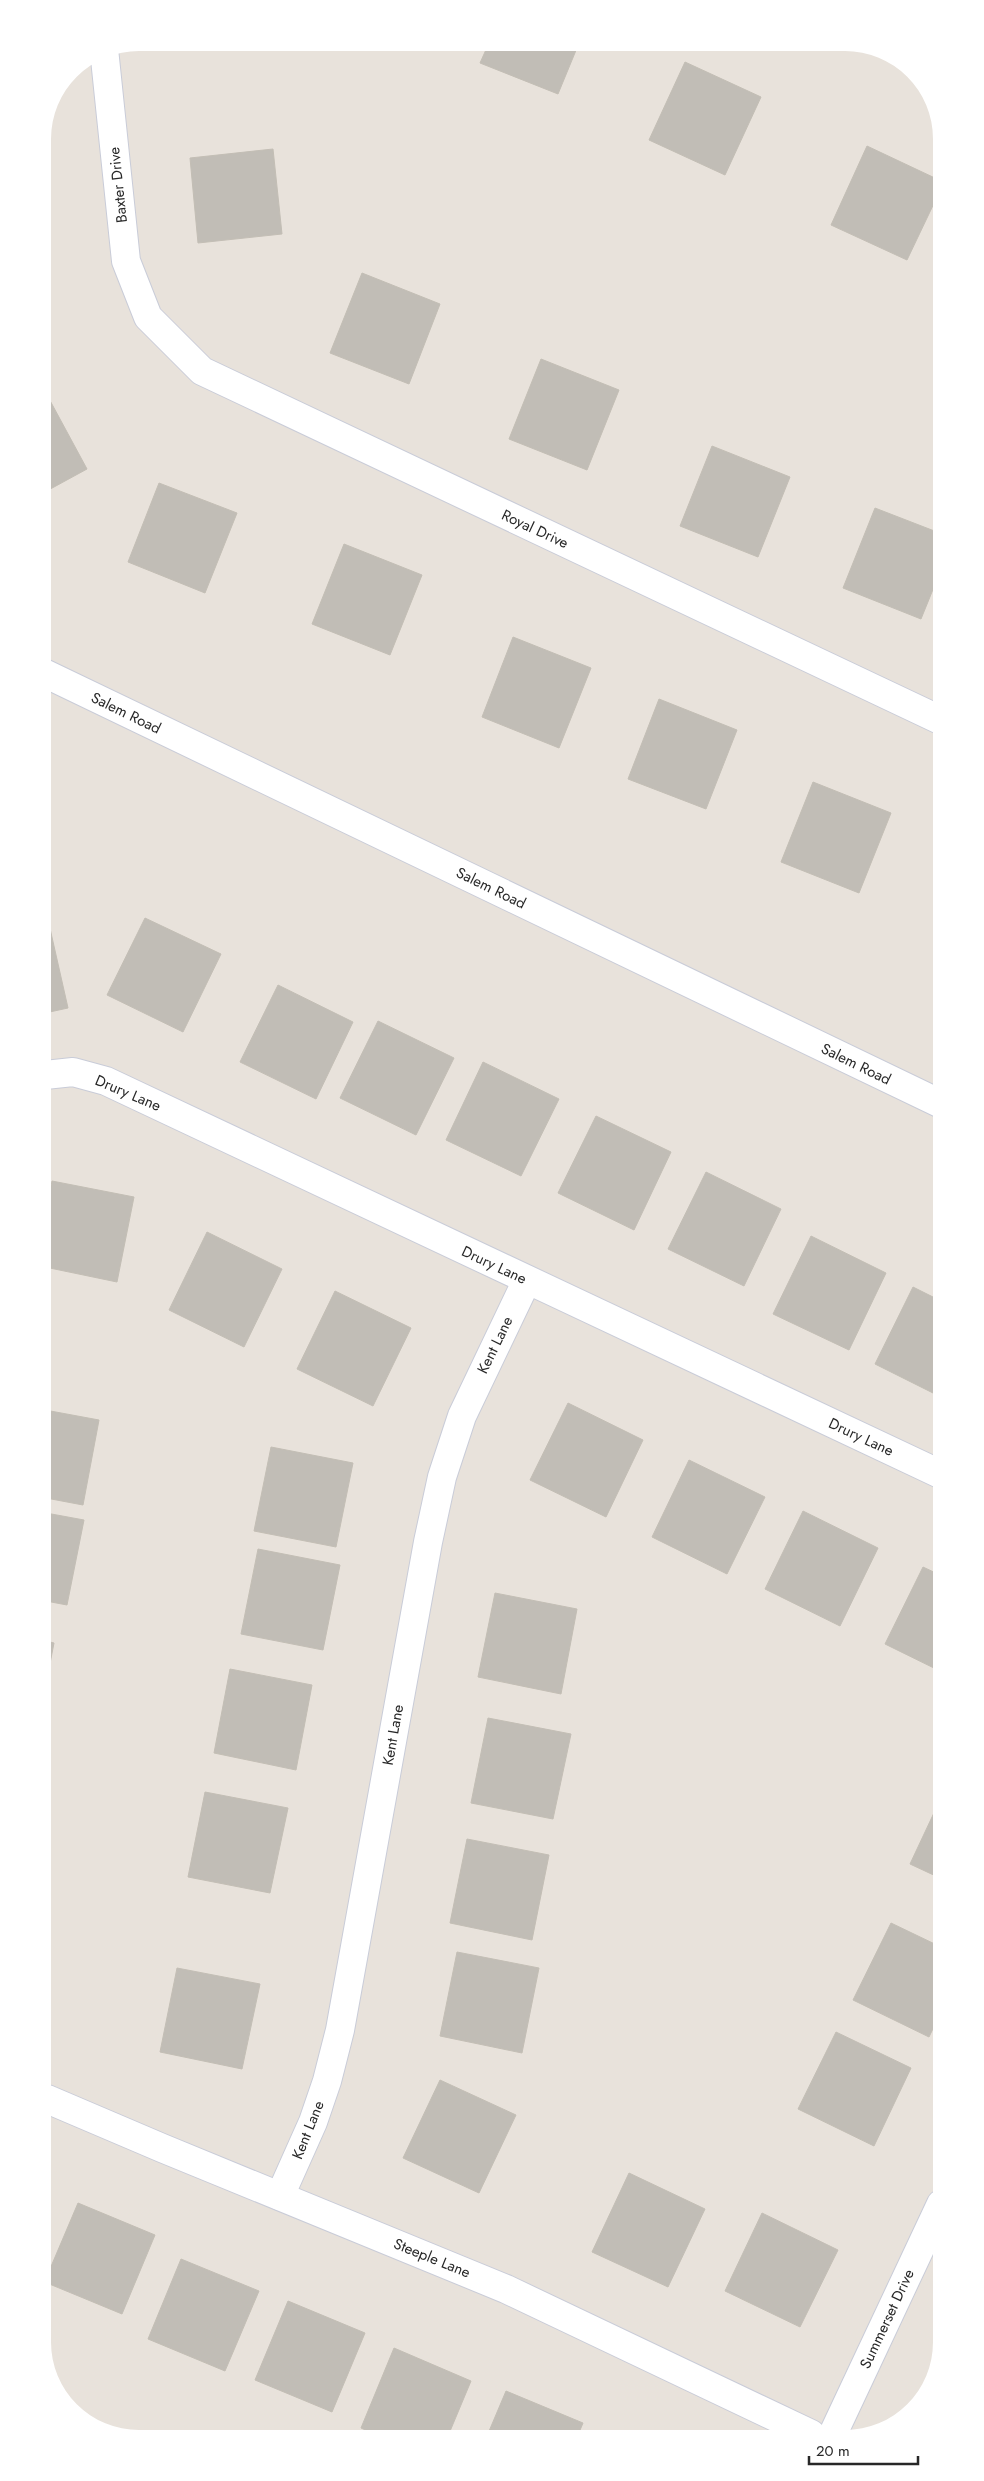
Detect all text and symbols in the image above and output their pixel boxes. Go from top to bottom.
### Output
street label: Baxter Drive [103,146,133,224]
street label: Royal Drive [498,504,572,554]
street label: Salem Road [87,687,165,739]
street label: Salem Road [452,862,530,914]
street label: Salem Road [817,1038,895,1090]
street label: Drury Lane [92,1069,165,1117]
street label: Drury Lane [458,1240,530,1290]
street label: Kent Lane [472,1312,518,1377]
street label: Drury Lane [825,1412,897,1462]
street label: Kent Lane [377,1703,409,1767]
street label: Kent Lane [286,2097,330,2163]
street label: Steeple Lane [390,2233,474,2283]
street label: Summerset Drive [854,2265,920,2372]
scale bar [809,2434,918,2466]
text: 20 m [816,2440,850,2462]

